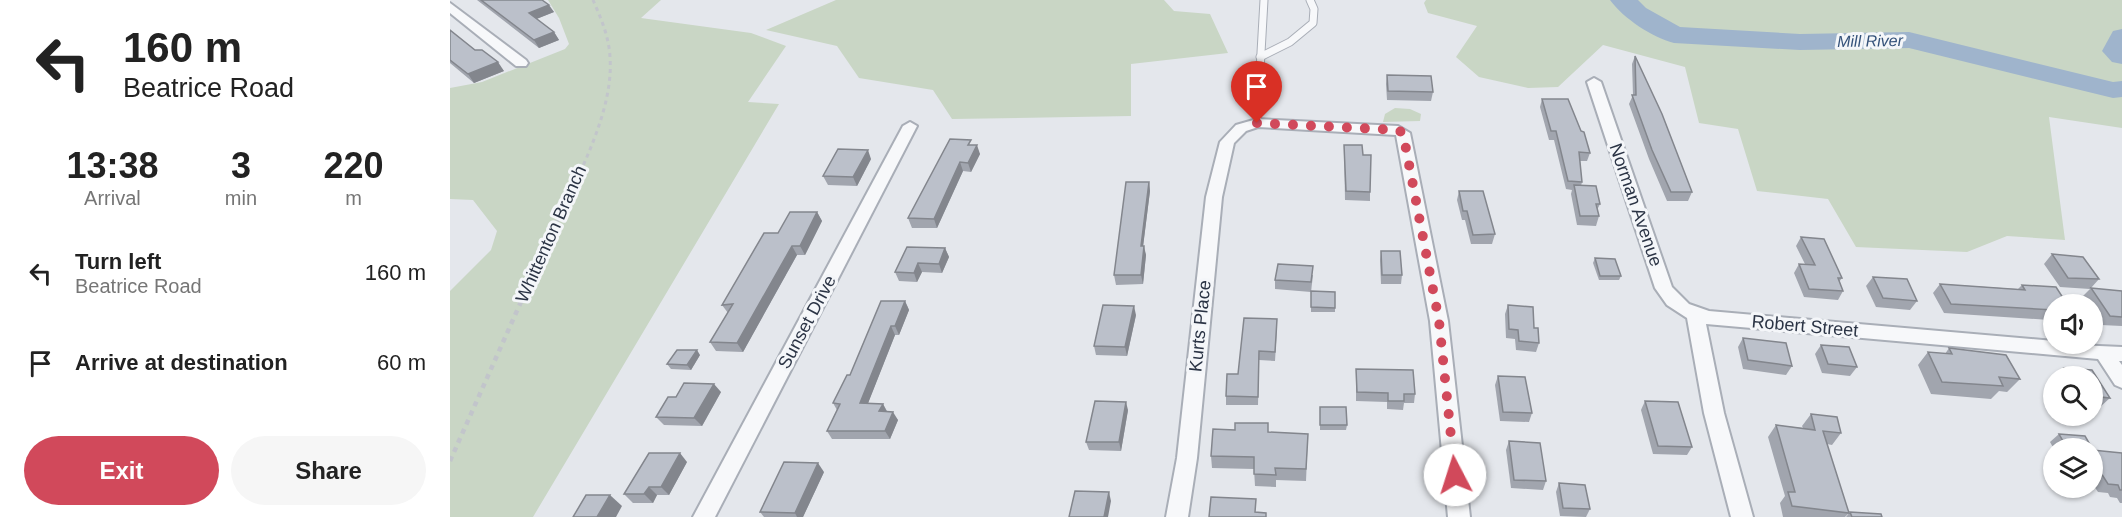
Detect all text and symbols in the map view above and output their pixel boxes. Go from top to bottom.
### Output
icon: left [24,24,102,102]
text: 160 m [123,24,242,71]
water label: Mill River [1837,32,1904,50]
pin [1231,61,1282,123]
icon: arrive [1240,70,1273,103]
text: Beatrice Road [123,73,294,103]
street label: Norman Avenue [1606,141,1666,269]
text: 13:38 [66,145,158,186]
text: 3 [231,145,251,186]
text: 220 [323,145,384,186]
street label: Whittenton Branch [512,162,590,306]
text: Arrival [84,187,141,209]
text: min [225,187,257,209]
text: m [345,187,362,209]
text: Turn left [75,249,161,274]
icon: left [24,257,57,290]
text: 160 m [365,260,426,285]
street label: Sunset Drive [774,272,840,372]
text: Beatrice Road [75,275,202,297]
street label: Kurts Place [1185,279,1215,373]
map controls [2043,294,2103,498]
button: sound [2043,294,2103,354]
street label: Robert Street [1751,311,1859,341]
icon: arrive [24,347,57,380]
text: Arrive at destination [75,350,288,375]
text: 60 m [377,350,426,375]
button: search [2043,366,2103,426]
button: Exit [24,436,219,505]
button: Share [231,436,426,505]
button: layers [2043,438,2103,498]
position arrow [1423,443,1487,507]

